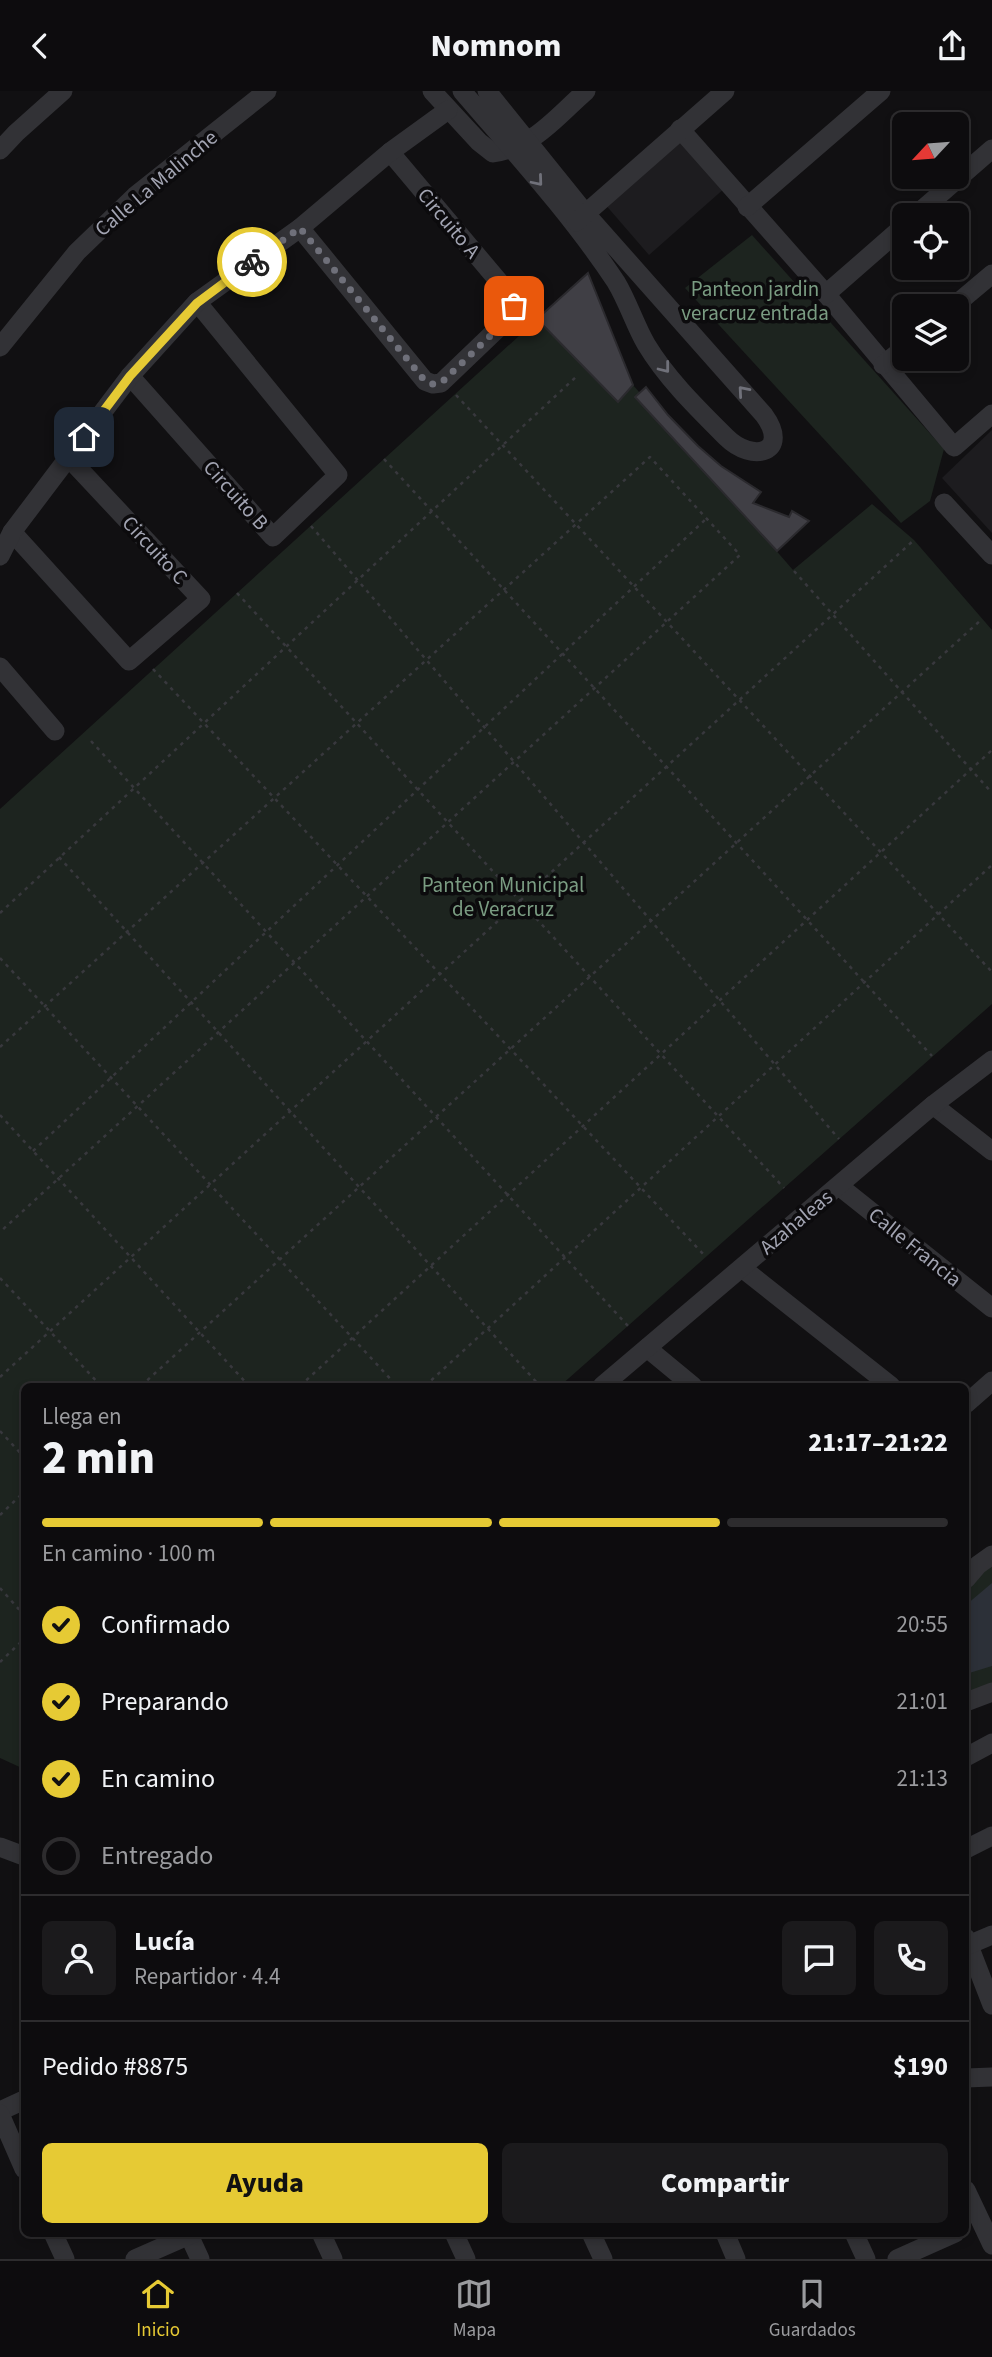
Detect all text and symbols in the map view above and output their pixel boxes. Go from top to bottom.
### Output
text: Nomnom [431,23,561,69]
icon: back [21,27,59,65]
icon: share [933,27,971,65]
north arrow [892,112,970,189]
map controls [892,112,969,371]
street label: Calle La Malinche [88,123,224,243]
one-way arrow [530,172,542,185]
street label: Circuito A [410,181,488,265]
button: locate [892,203,969,280]
courier [217,227,287,297]
icon: bike [233,243,271,281]
park label: Panteon jardin veracruz entrada [681,274,829,328]
pin [484,276,544,336]
icon: bag [495,287,533,325]
button: layers [892,294,969,371]
one-way arrow [656,361,669,373]
one-way arrow [739,386,751,399]
pin [54,407,114,467]
icon: home [65,418,103,456]
street label: Circuito B [196,453,276,537]
street label: Circuito C [115,509,195,591]
park label: Panteon Municipal de Veracruz [422,870,584,924]
street label: Azahaleas [753,1182,839,1262]
street label: Calle Francia [862,1200,968,1294]
text: Llega en [42,1400,122,1433]
text: 21:17–21:22 [808,1424,948,1461]
text: 2 min [42,1426,155,1491]
text: En camino · 100 m [42,1537,216,1570]
icon: check [42,1606,80,1644]
text: Confirmado [101,1606,230,1643]
text: 20:55 [897,1608,948,1641]
icon: check [42,1683,80,1721]
text: Preparando [101,1683,229,1720]
text: 21:01 [897,1685,948,1718]
icon: check [42,1760,80,1798]
text: En camino [101,1760,215,1797]
text: 21:13 [897,1762,948,1795]
text: Entregado [101,1837,213,1874]
button: person [42,1921,116,1995]
button: chat [782,1921,856,1995]
button: phone [874,1921,948,1995]
text: Lucía [134,1923,195,1960]
text: Repartidor · 4.4 [134,1960,280,1993]
text: Pedido #8875 [42,2048,188,2085]
text: $190 [893,2048,948,2085]
button: Ayuda [42,2143,488,2223]
button: Compartir [502,2143,948,2223]
tab: Inicio [136,2275,180,2344]
tab: Mapa [453,2275,496,2344]
tab: Guardados [769,2275,856,2344]

